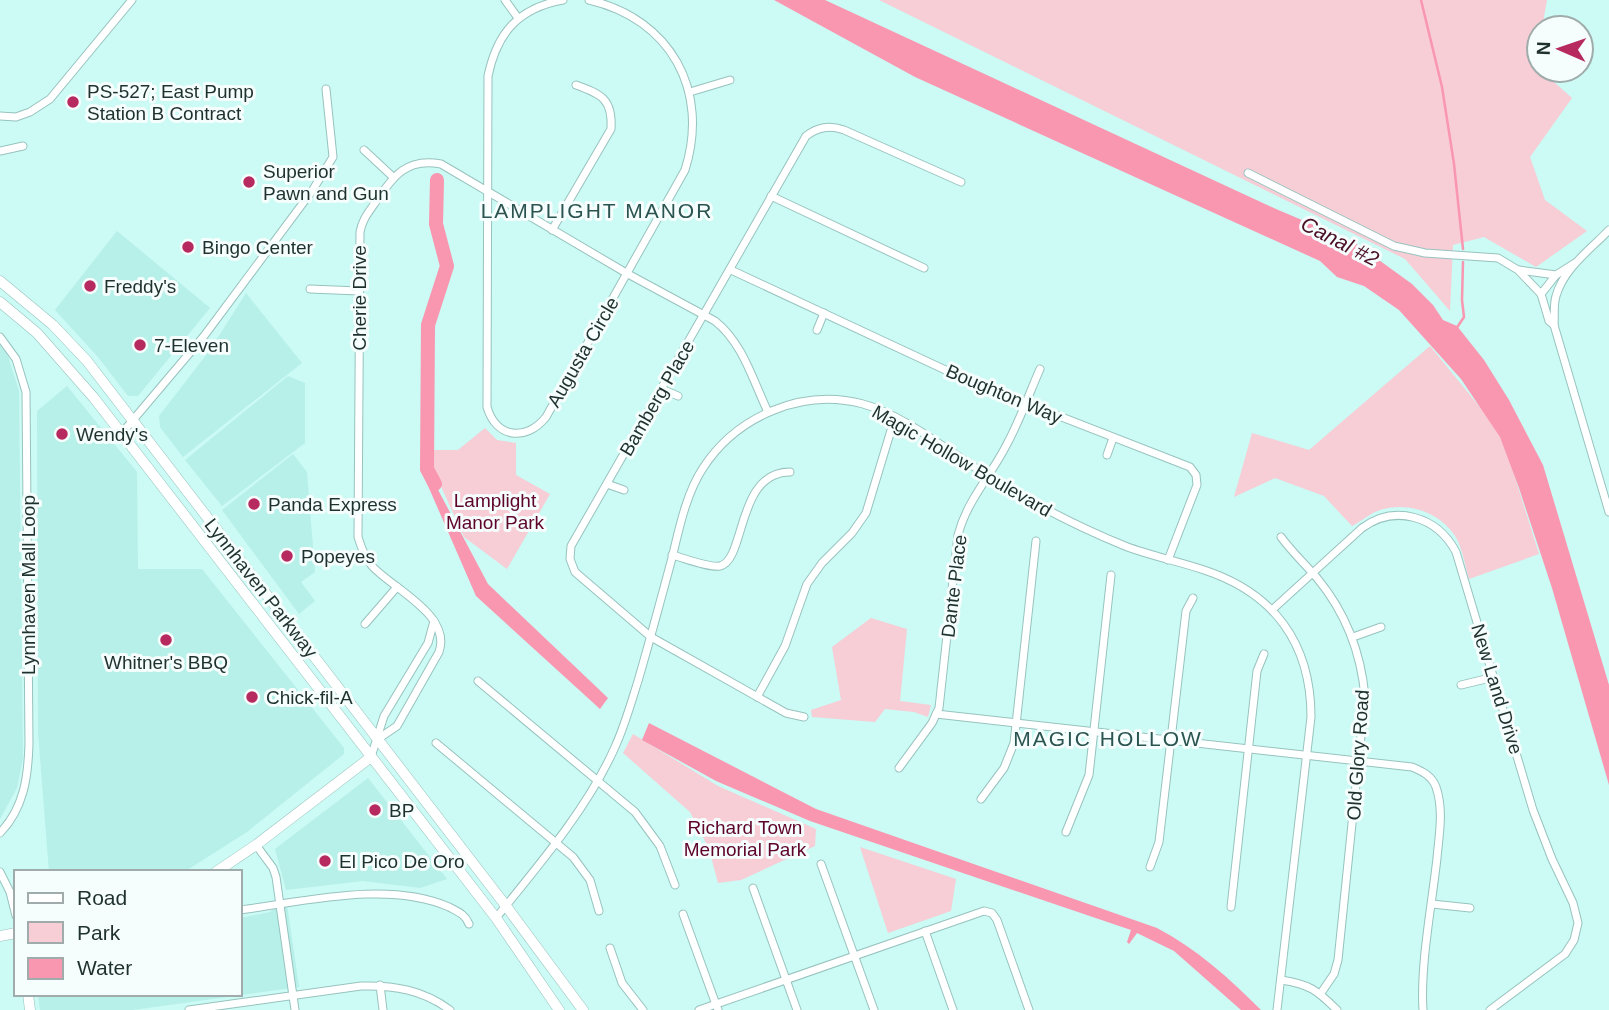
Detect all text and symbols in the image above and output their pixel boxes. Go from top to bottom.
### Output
north arrow [1525,14,1595,84]
text: N [1533,41,1554,56]
place label: PS-527; East Pump Station B Contract [87,81,254,124]
marker: PS-527; East Pump Station B Contract [65,94,81,110]
place label: Superior Pawn and Gun [263,161,389,204]
marker: Superior Pawn and Gun [241,174,257,190]
district label: LAMPLIGHT MANOR [481,199,713,222]
water label: Canal #2 [1297,212,1383,270]
place label: Bingo Center [202,237,314,258]
marker: Bingo Center [180,239,196,255]
street label: Cherie Drive [349,245,370,351]
place label: Freddy's [104,276,176,297]
marker: Freddy's [82,278,98,294]
street label: Augusta Circle [543,293,623,411]
place label: 7-Eleven [154,335,229,356]
street label: Bamberg Place [615,336,699,460]
marker: 7-Eleven [132,337,148,353]
street label: Boughton Way [943,360,1066,428]
street label: Magic Hollow Boulevard [868,401,1056,521]
place label: Wendy's [76,424,148,445]
marker: Wendy's [54,426,70,442]
park label: Lamplight Manor Park [446,490,545,533]
place label: Panda Express [268,494,397,515]
street label: Lynnhaven Mall Loop [18,495,39,675]
marker: Panda Express [246,496,262,512]
street label: Lynnhaven Parkway [200,514,322,662]
street label: Dante Place [937,533,971,639]
place label: Popeyes [301,546,375,567]
marker: Popeyes [279,548,295,564]
street label: New Land Drive [1467,621,1527,757]
marker: Whitner's BBQ [158,632,174,648]
place label: Whitner's BBQ [104,652,228,673]
place label: Chick-fil-A [266,687,353,708]
marker: Chick-fil-A [244,689,260,705]
street label: Old Glory Road [1343,689,1373,821]
district label: MAGIC HOLLOW [1013,727,1203,750]
place label: BP [389,800,414,821]
marker: BP [367,802,383,818]
park label: Richard Town Memorial Park [684,817,807,860]
place label: El Pico De Oro [339,851,465,872]
marker: El Pico De Oro [317,853,333,869]
legend [14,870,242,996]
text: Road [77,886,127,909]
text: Park [77,921,121,944]
text: Water [77,956,132,979]

